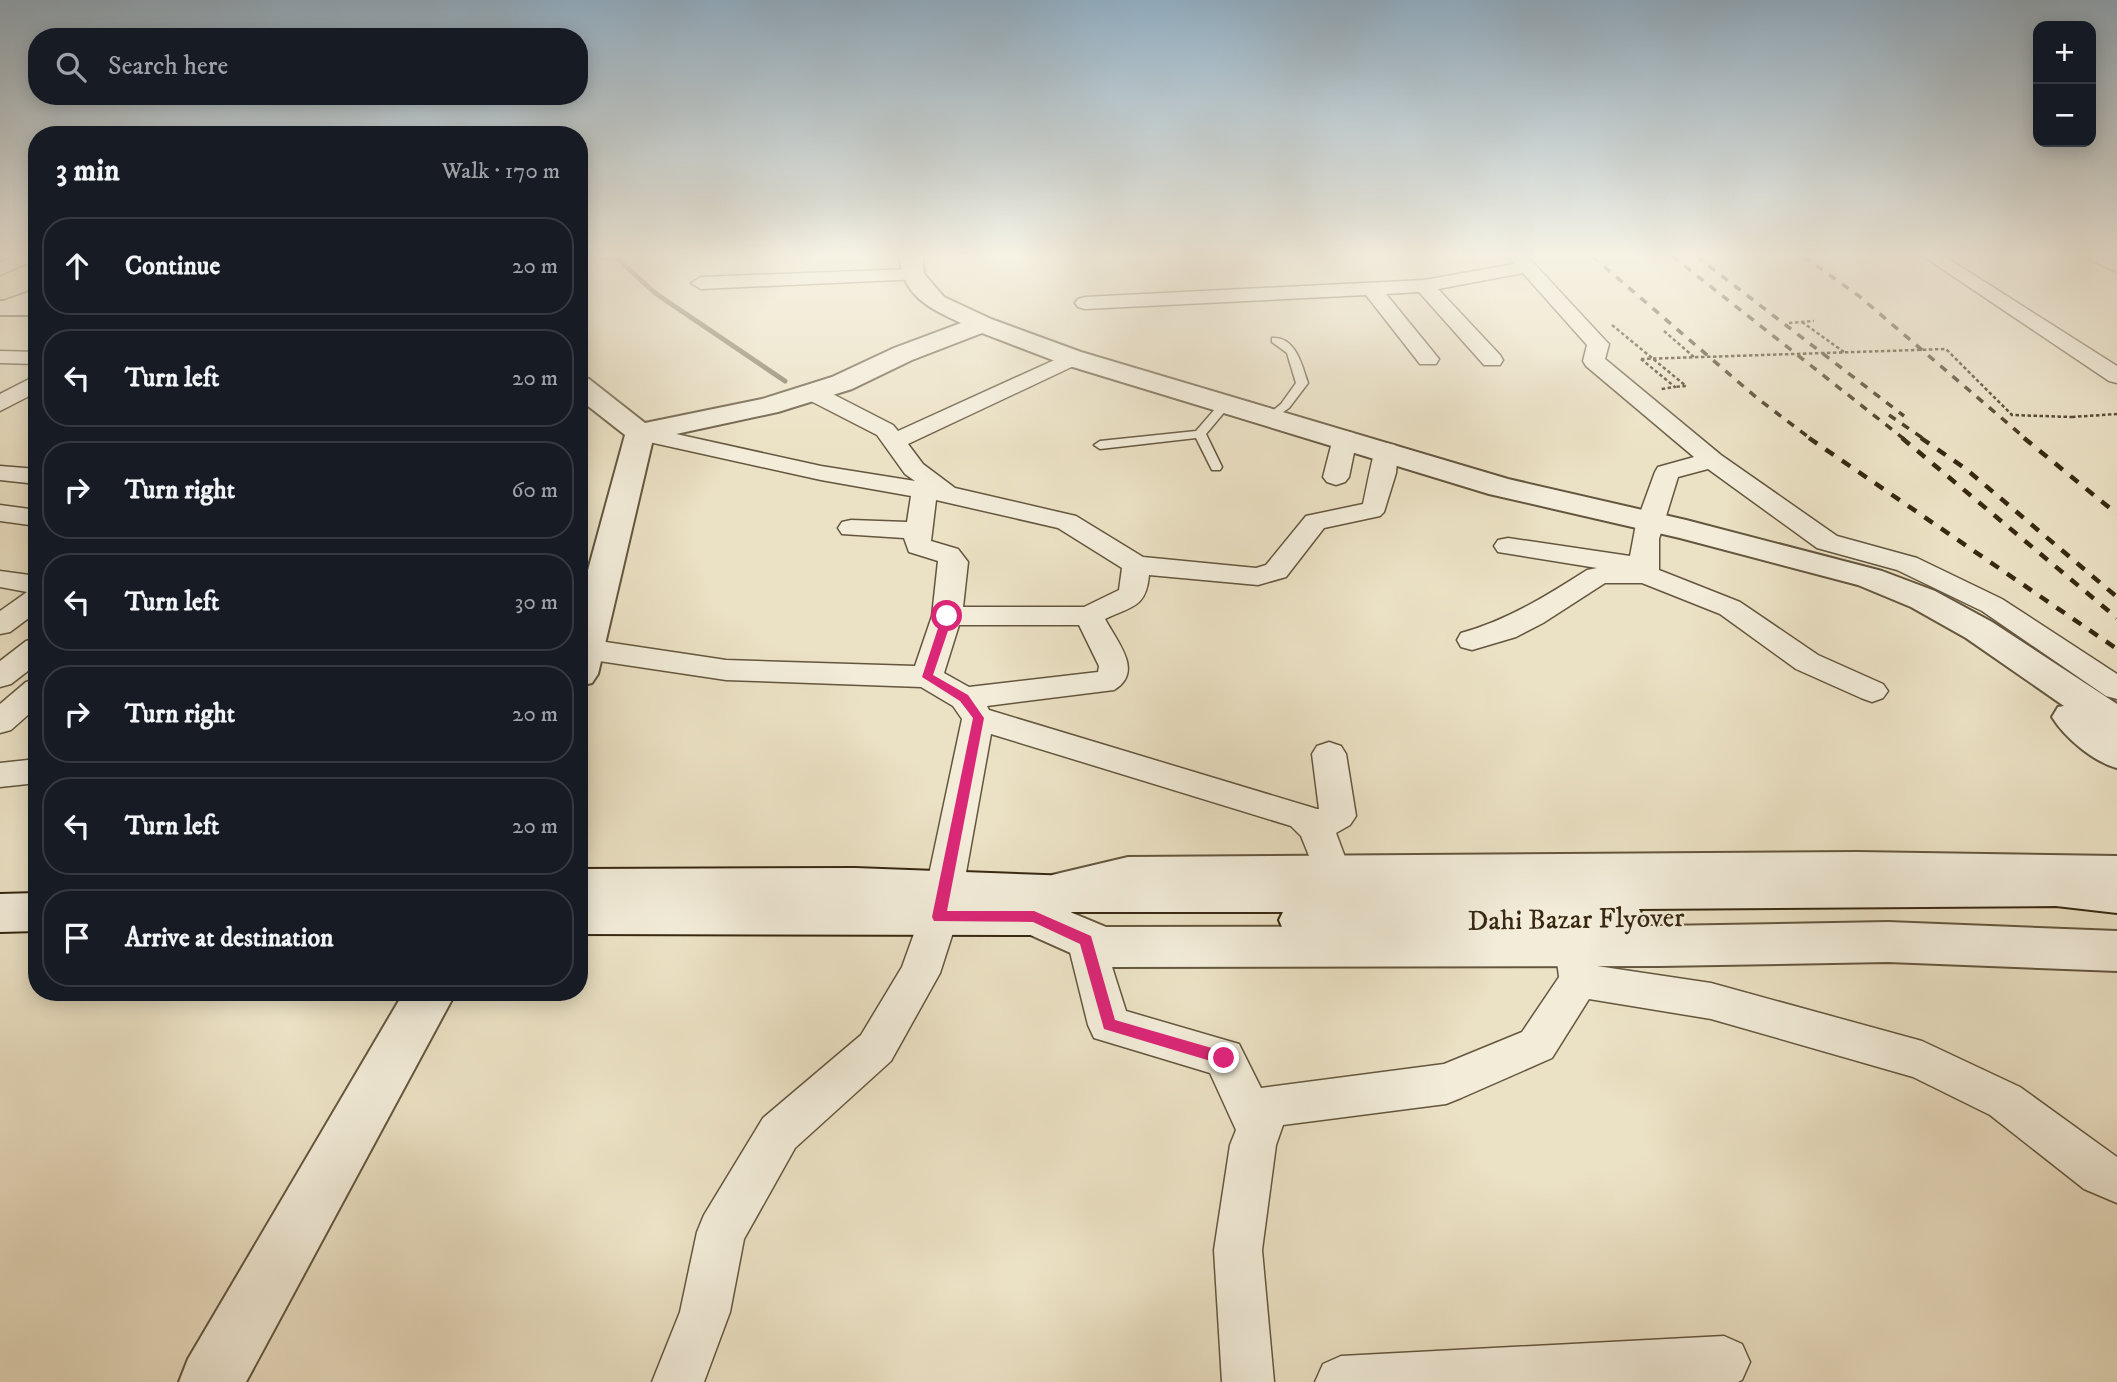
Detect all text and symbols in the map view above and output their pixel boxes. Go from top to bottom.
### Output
map controls [2033,21,2096,147]
button: + [2033,21,2096,84]
search box [28,28,588,105]
icon: search [52,48,90,86]
text: Search here [108,50,228,83]
button: − [2033,84,2096,147]
text: 3 min [56,153,120,190]
text: Walk · 170 m [442,157,560,186]
icon: ahead [58,247,96,285]
text: Continue [125,250,220,283]
text: 20 m [512,252,558,281]
icon: left [58,359,96,397]
text: Turn left [125,362,219,395]
text: 20 m [512,364,558,393]
icon: right [58,471,96,509]
text: Turn right [125,474,235,507]
text: 60 m [511,476,558,505]
icon: left [58,583,96,621]
text: Turn left [125,586,219,619]
text: 30 m [515,588,558,617]
route start [931,600,962,631]
icon: right [58,695,96,733]
text: Turn right [125,698,235,731]
text: 20 m [512,700,558,729]
icon: left [58,807,96,845]
text: Turn left [125,810,219,843]
text: 20 m [512,812,558,841]
street label: Dahi Bazar Flyover [1467,900,1685,939]
icon: arrive [58,919,96,957]
text: Arrive at destination [125,922,334,955]
route end [1208,1042,1239,1073]

